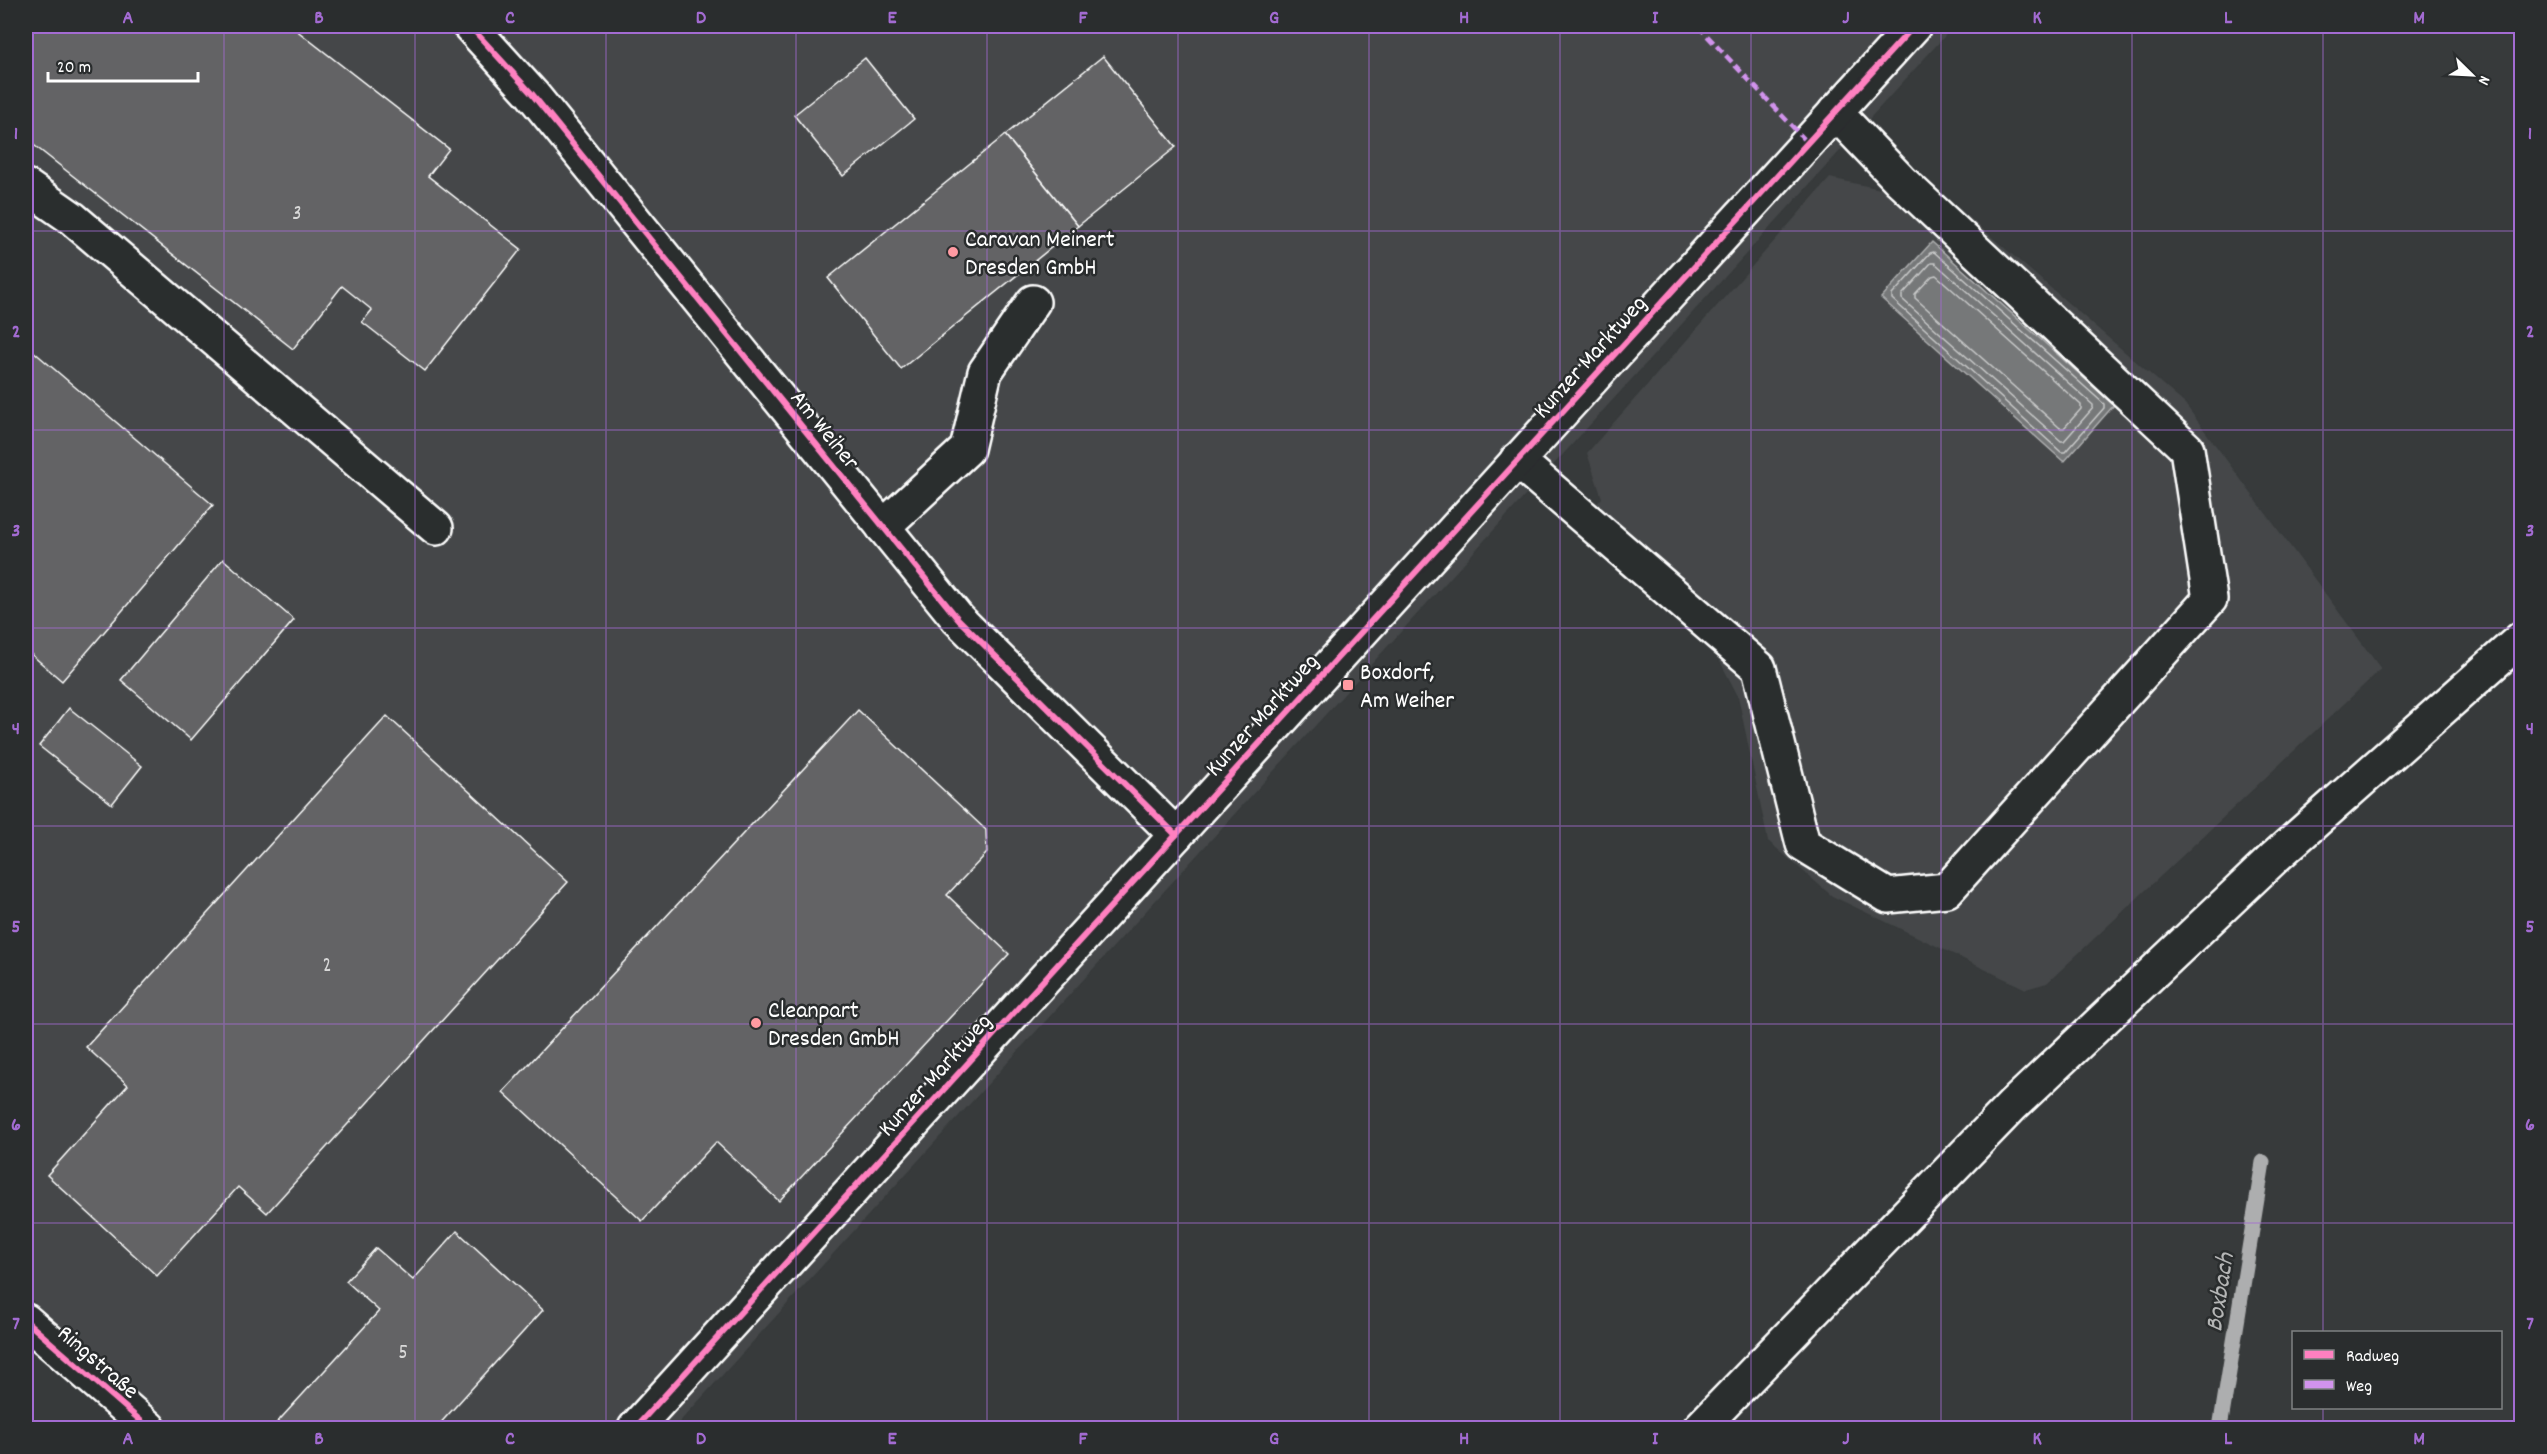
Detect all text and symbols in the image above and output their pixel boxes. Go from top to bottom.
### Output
text: A [123,5,134,33]
text: B [314,5,324,33]
text: C [505,5,515,33]
text: D [696,5,707,33]
text: E [887,5,897,33]
text: F [1079,5,1089,33]
text: G [1269,5,1279,33]
text: H [1459,5,1469,33]
text: I [1652,5,1659,33]
text: J [1842,5,1850,33]
text: K [2032,5,2042,33]
text: L [2224,5,2233,33]
text: M [2413,5,2425,33]
scale bar [48,45,198,83]
north arrow [2442,45,2502,105]
text: 20 m [57,56,91,81]
text: N [2471,72,2496,88]
text: 1 [14,121,18,149]
text: 1 [2528,121,2532,149]
house number: 3 [292,200,302,230]
place label: Caravan Meinert Dresden GmbH [965,224,1115,286]
marker: Caravan Meinert Dresden GmbH [946,245,960,259]
street label: Kunzer Marktweg [1526,289,1656,427]
text: 2 [12,319,20,347]
text: 2 [2526,319,2534,347]
street label: Am Weiher [781,384,867,478]
text: 3 [12,518,20,546]
text: 3 [2526,518,2534,546]
street label: Kunzer Marktweg [1198,647,1328,785]
place label: Boxdorf, Am Weiher [1360,657,1454,719]
marker: Boxdorf, Am Weiher [1341,678,1355,692]
text: 4 [12,716,20,744]
text: 4 [2526,716,2534,744]
text: 5 [11,914,21,942]
text: 5 [2525,914,2535,942]
house number: 2 [322,952,332,982]
place label: Cleanpart Dresden GmbH [768,995,900,1057]
street label: Kunzer Marktweg [871,1007,1001,1145]
marker: Cleanpart Dresden GmbH [749,1016,763,1030]
text: 6 [11,1112,21,1140]
text: 6 [2525,1112,2535,1140]
water label: Boxbach [2197,1249,2246,1335]
text: 7 [12,1311,20,1339]
text: 7 [2526,1311,2534,1339]
street label: Ringstraße [49,1318,145,1408]
legend [2292,1331,2502,1409]
house number: 5 [398,1339,408,1369]
text: Radweg [2346,1345,2399,1370]
text: Weg [2346,1375,2372,1400]
text: A [123,1426,134,1454]
text: B [314,1426,324,1454]
text: C [505,1426,515,1454]
text: D [696,1426,707,1454]
text: E [887,1426,897,1454]
text: F [1079,1426,1089,1454]
text: G [1269,1426,1279,1454]
text: H [1459,1426,1469,1454]
text: I [1652,1426,1659,1454]
text: J [1842,1426,1850,1454]
text: K [2032,1426,2042,1454]
text: L [2224,1426,2233,1454]
text: M [2413,1426,2425,1454]

